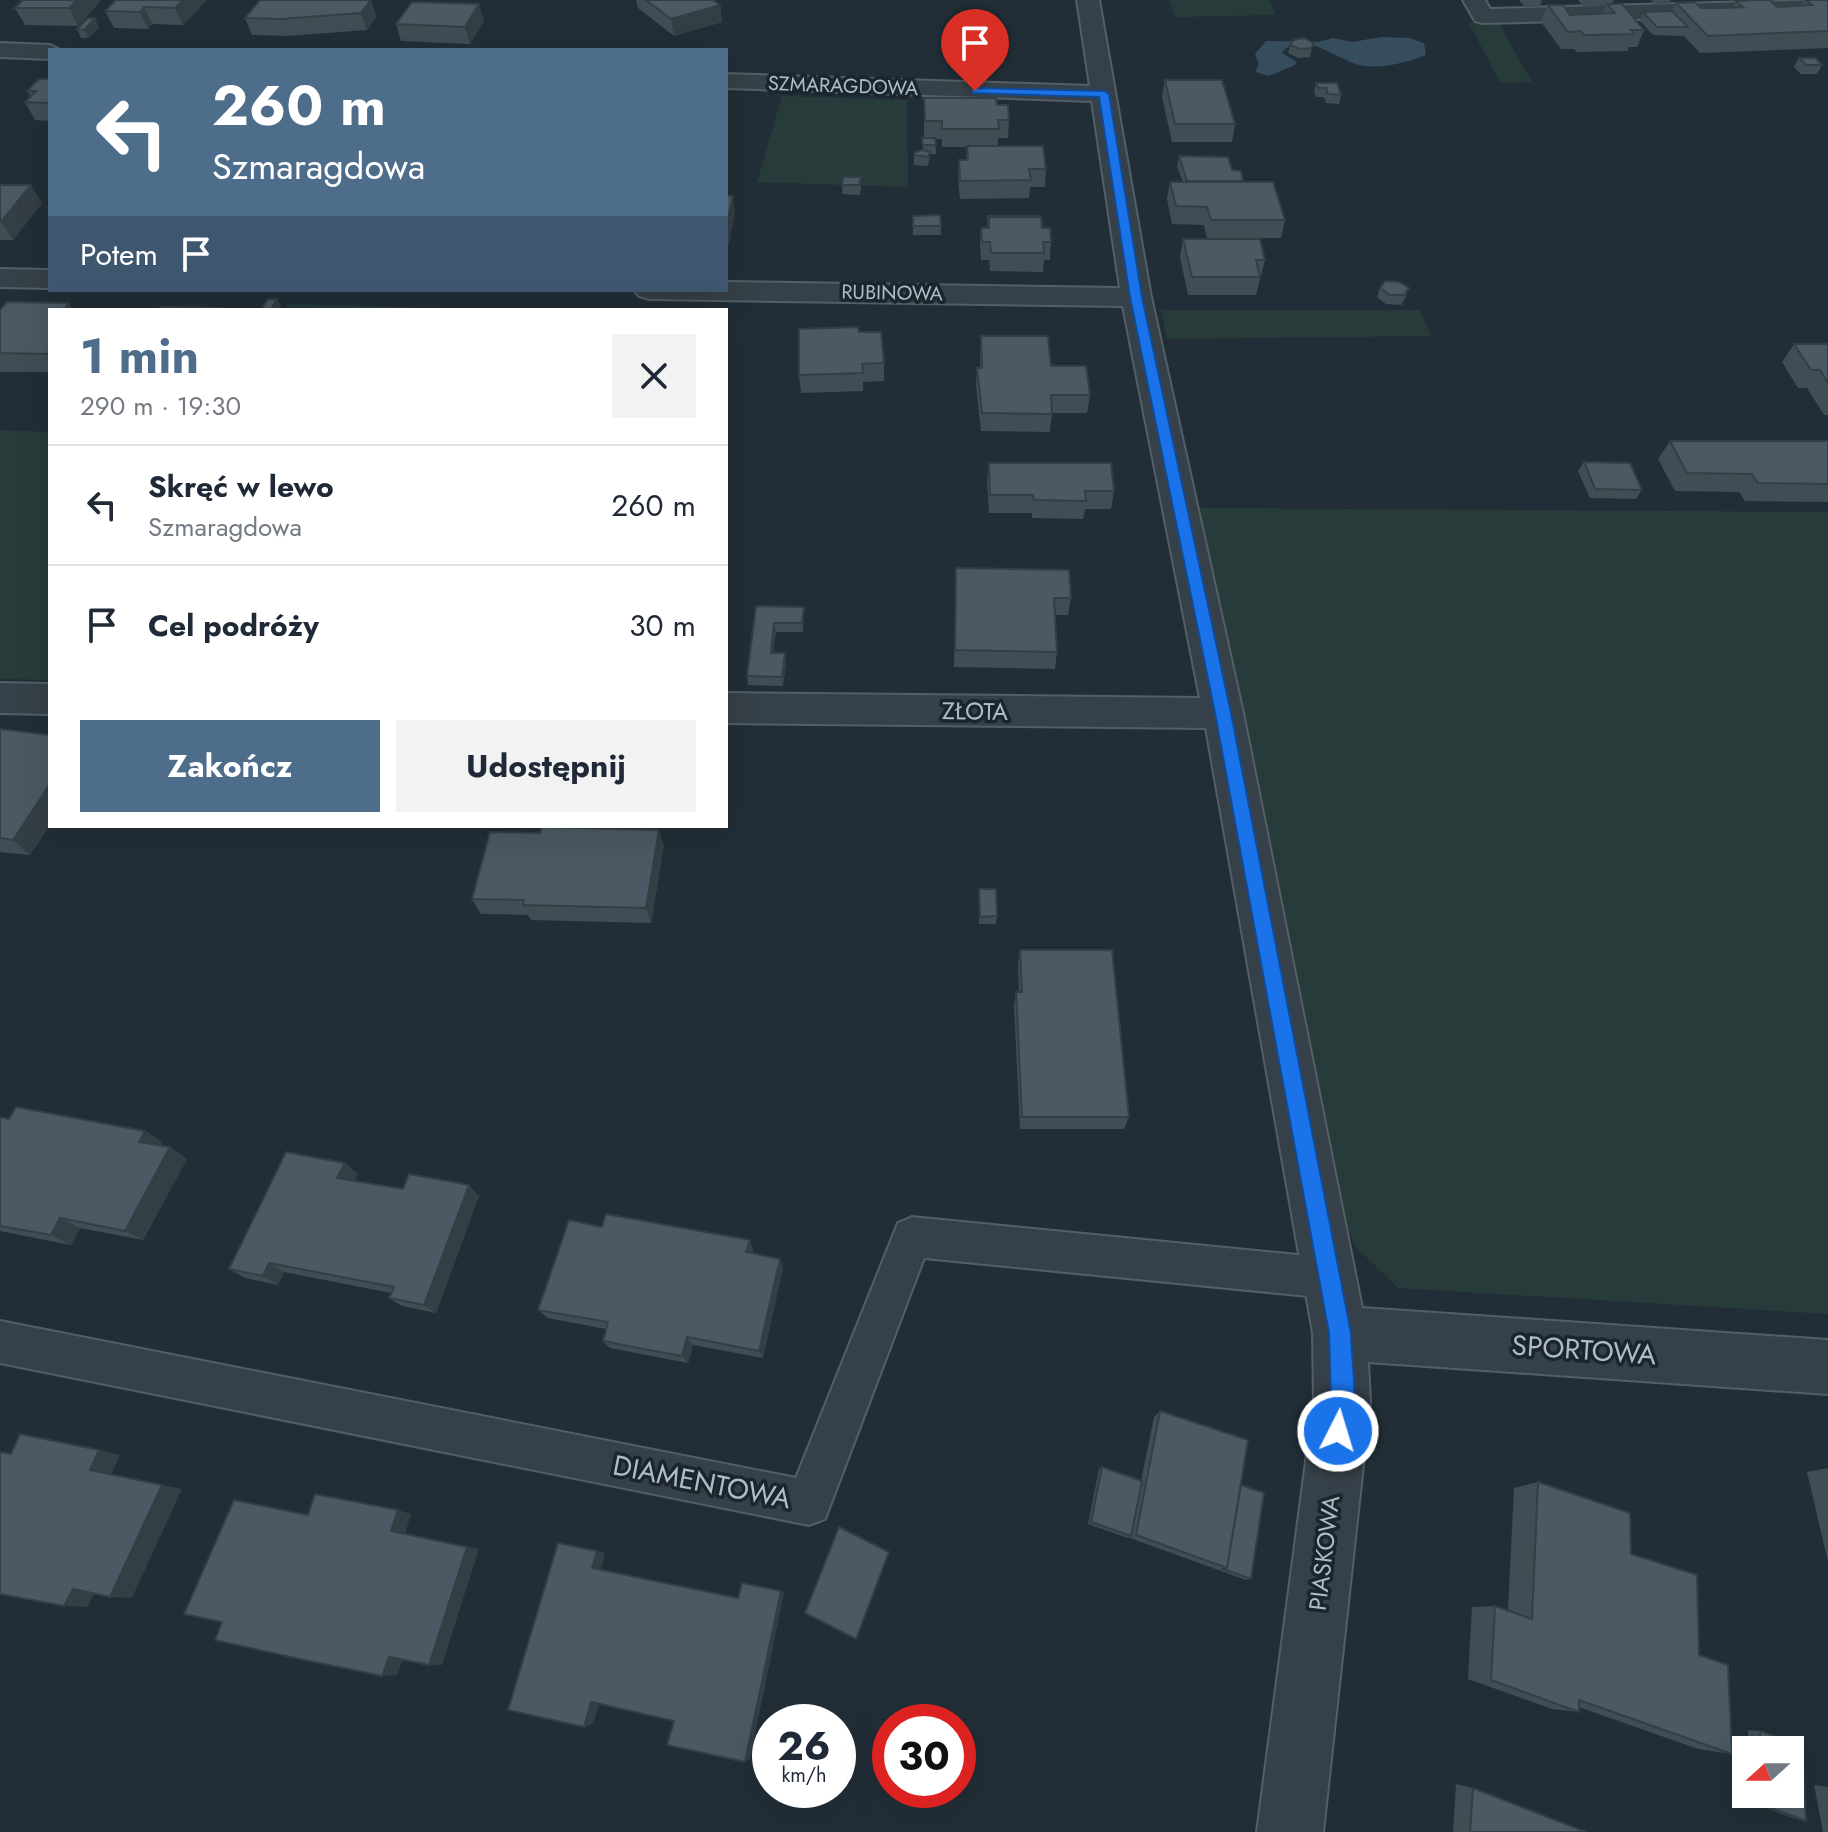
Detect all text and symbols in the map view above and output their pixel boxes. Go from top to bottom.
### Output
pin [941,9,1009,91]
icon: arrive [953,21,997,65]
text: 260 m [212,65,386,146]
street label: SZMARAGDOWA [767,69,919,103]
icon: left [80,80,184,184]
text: Szmaragdowa [212,140,425,192]
icon: arrive [174,232,218,276]
text: Potem [80,233,158,276]
street label: RUBINOWA [841,278,944,308]
text: 1 min [80,322,199,391]
button: close [612,334,696,418]
text: 290 m · 19:30 [80,387,241,425]
text: Skręć w lewo [148,465,334,508]
icon: left [80,483,124,527]
text: 260 m [611,484,696,527]
text: Szmaragdowa [148,508,302,546]
icon: arrive [80,603,124,647]
text: Cel podróży [148,604,319,647]
text: 30 m [629,604,696,647]
street label: ZŁOTA [942,693,1008,729]
button: Zakończ [80,720,380,812]
button: Udostępnij [396,720,696,812]
street label: SPORTOWA [1510,1324,1658,1376]
position arrow [1296,1389,1380,1473]
street label: DIAMENTOWA [610,1445,795,1519]
street label: PIASKOWA [1300,1493,1348,1613]
speed limit sign: 30 [872,1704,976,1808]
text: 26 [778,1717,831,1775]
north arrow [1732,1736,1804,1808]
map controls [1732,1736,1804,1808]
text: km/h [781,1761,827,1790]

